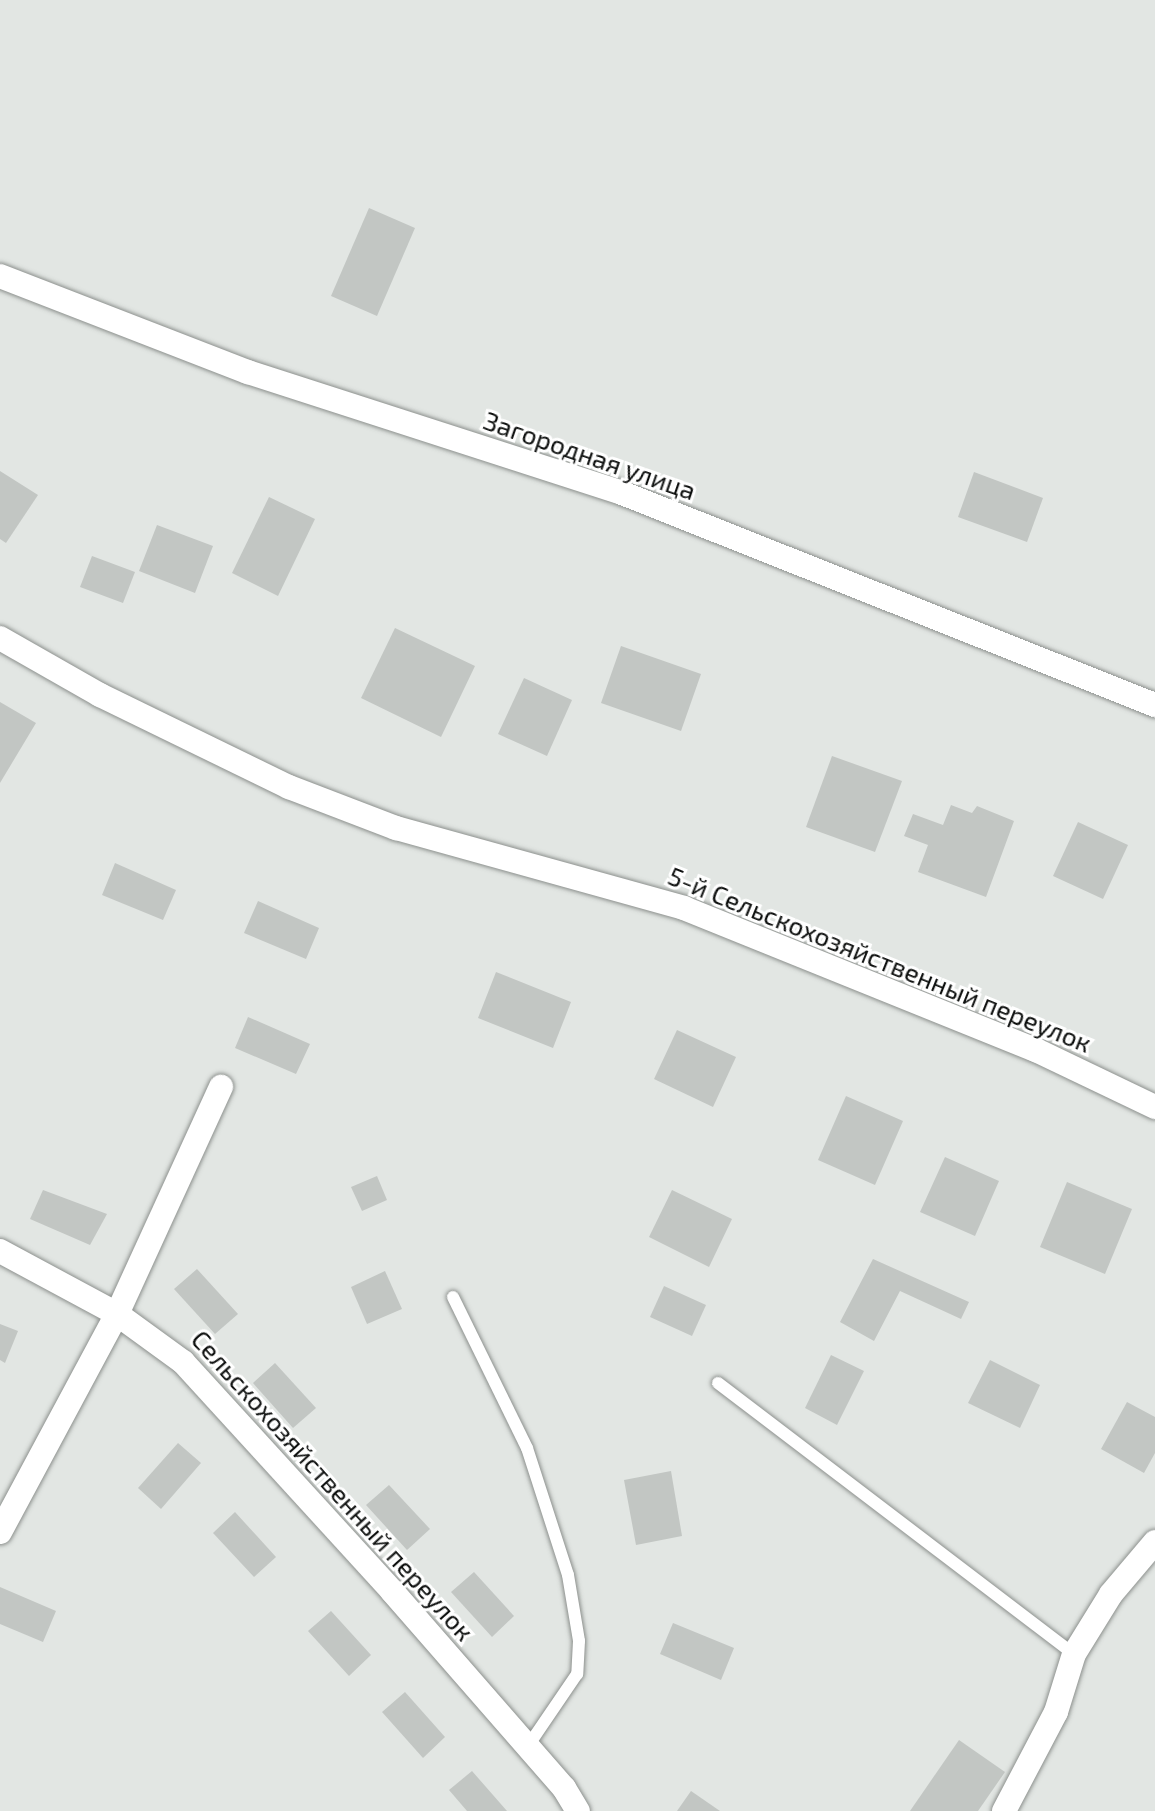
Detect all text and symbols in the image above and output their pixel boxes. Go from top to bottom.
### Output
street label: Загородная улица [480,404,700,506]
street label: 5-й Сельскохозяйственный переулок [664,860,1096,1058]
street label: Сельскохозяйственный переулок [185,1323,481,1647]

